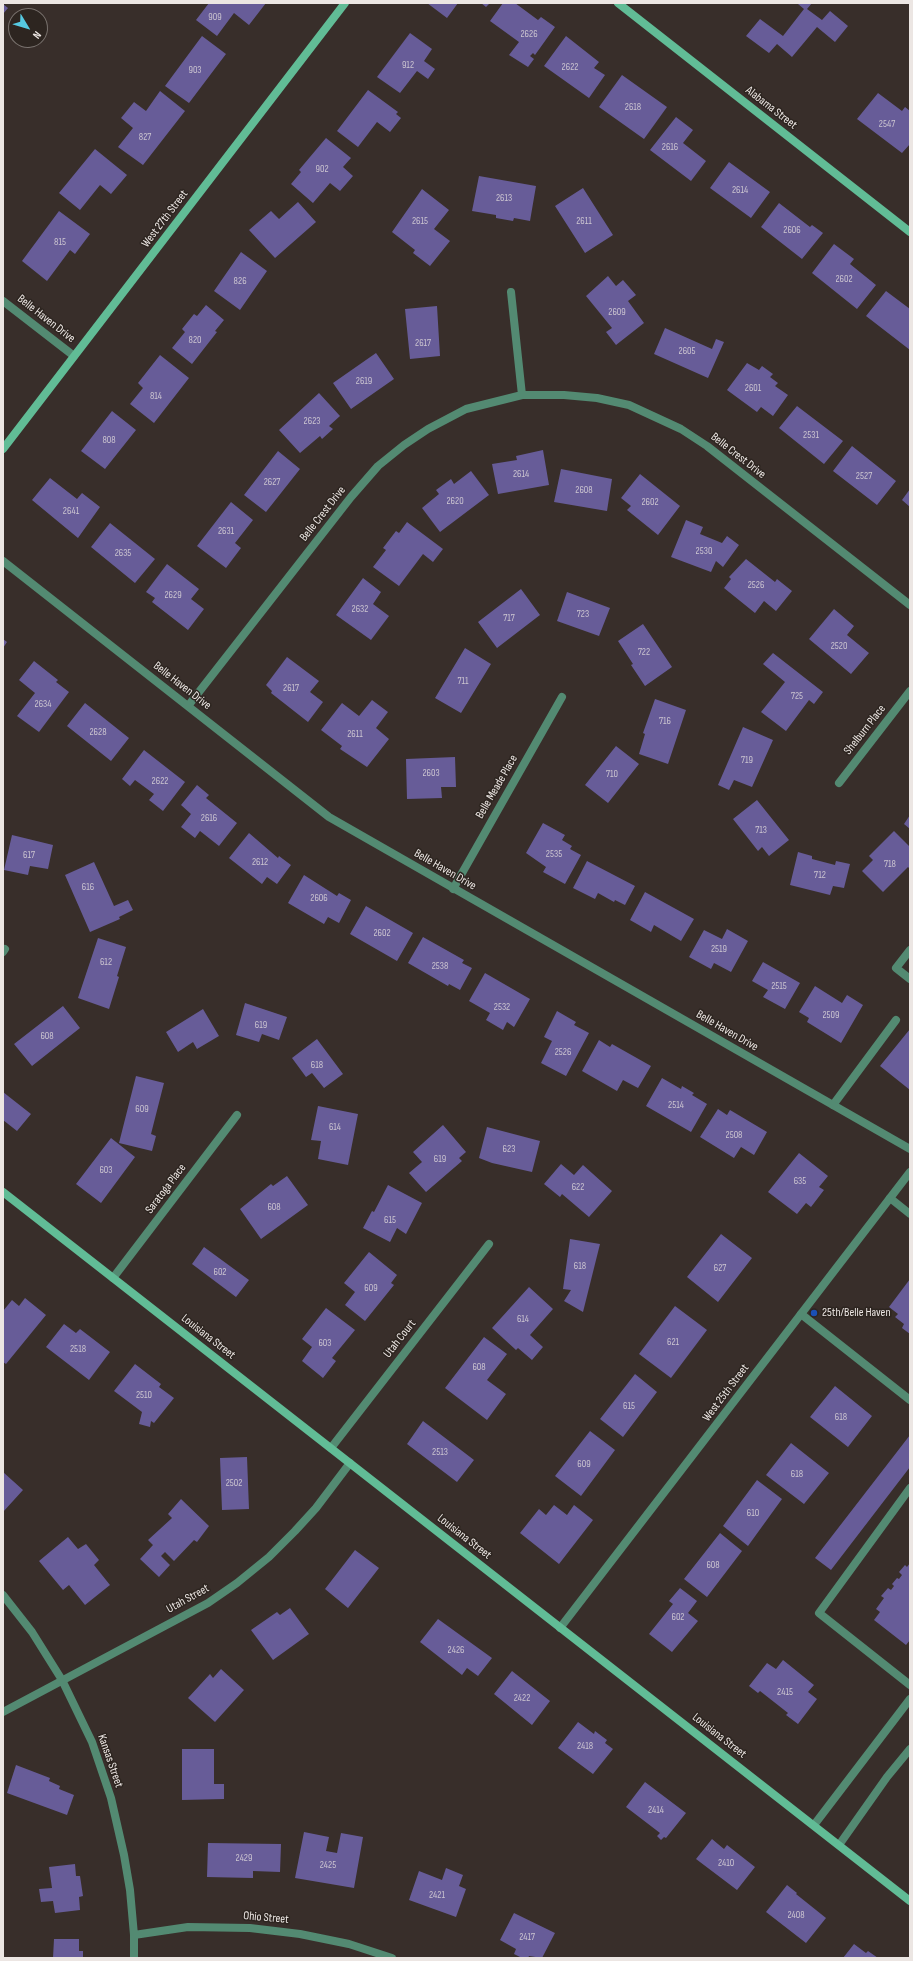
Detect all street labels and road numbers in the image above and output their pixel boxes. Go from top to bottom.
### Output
street label: Alabama Street [742,83,800,133]
street label: West 27th Street [139,187,191,251]
street label: Belle Haven Drive [14,292,78,346]
street label: Belle Crest Drive [708,430,768,482]
street label: Belle Crest Drive [297,484,349,544]
street label: Belle Haven Drive [150,659,214,713]
street label: Shelburn Place [841,702,889,758]
street label: Belle Meade Place [473,753,521,821]
street label: Belle Haven Drive [411,846,479,894]
street label: Belle Haven Drive [693,1007,761,1055]
street label: Saratoga Place [143,1161,189,1217]
street label: Louisiana Street [178,1311,238,1363]
street label: Utah Court [381,1317,419,1361]
street label: West 25th Street [700,1361,752,1425]
street label: Louisiana Street [434,1511,494,1563]
street label: Utah Street [164,1581,212,1617]
street label: Louisiana Street [689,1710,749,1762]
street label: Kansas Street [94,1732,126,1790]
street label: Ohio Street [243,1909,289,1927]

